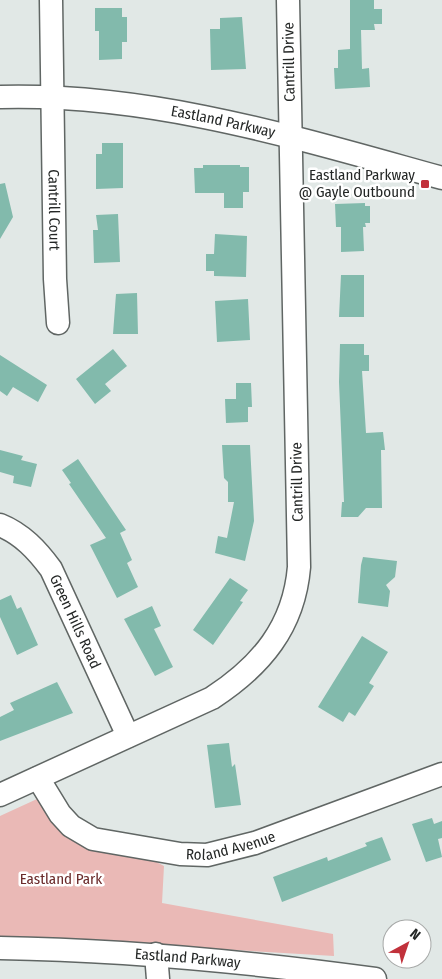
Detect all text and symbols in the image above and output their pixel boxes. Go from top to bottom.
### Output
street label: Cantrill Drive [279,22,299,102]
street label: Eastland Parkway [170,102,277,142]
place label: Eastland Parkway @ Gayle Outbound [299,166,415,201]
street label: Cantrill Court [44,169,64,251]
marker: Eastland Parkway @ Gayle Outbound [419,178,431,190]
street label: Cantrill Drive [287,442,307,522]
street label: Green Hills Road [46,572,105,671]
street label: Roland Avenue [186,827,278,864]
park label: Eastland Park [20,870,102,888]
north arrow [382,919,432,969]
text: N [406,925,424,944]
street label: Eastland Parkway [134,945,242,972]

